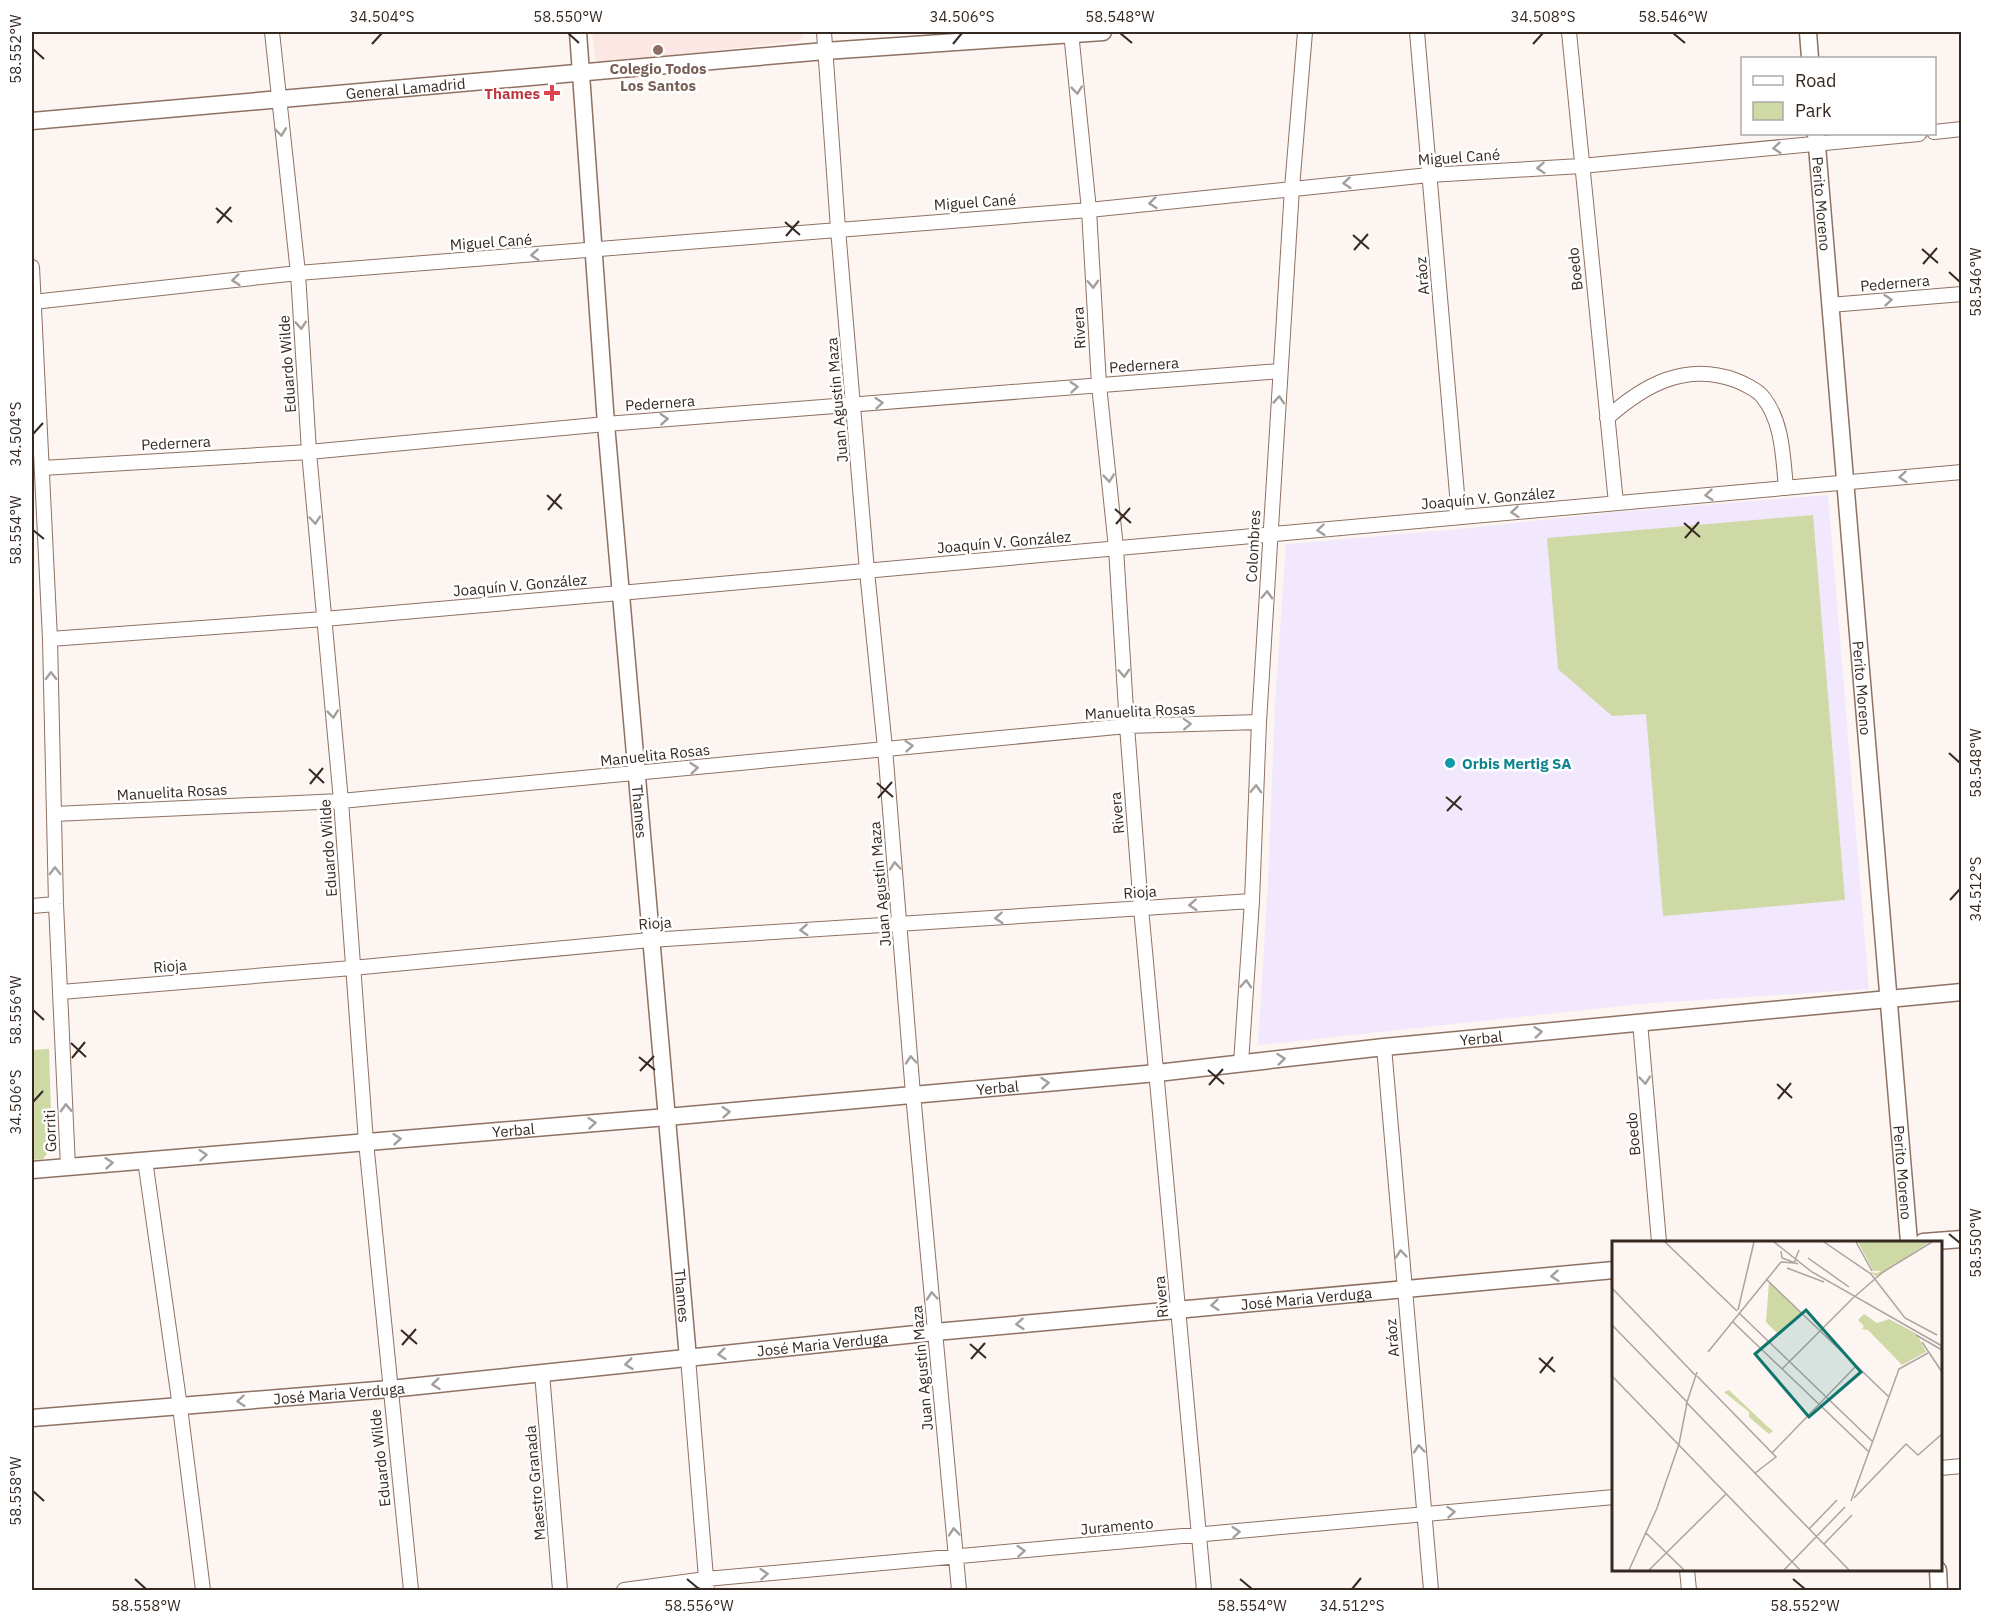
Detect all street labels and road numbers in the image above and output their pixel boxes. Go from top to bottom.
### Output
street label: General Lamadrid [345,73,466,103]
street label: Miguel Cané [1417,145,1501,169]
street label: Perito Moreno [1808,156,1835,252]
street label: Miguel Cané [933,190,1017,214]
street label: Miguel Cané [449,230,533,254]
street label: Boedo [1563,246,1587,292]
street label: Aráoz [1411,256,1433,296]
street label: Pedernera [1859,270,1931,296]
street label: Rivera [1068,306,1090,350]
street label: Eduardo Wilde [274,314,300,414]
street label: Juan Agustín Maza [822,337,852,463]
street label: Pedernera [1109,353,1179,377]
street label: Pedernera [625,391,695,415]
street label: Pedernera [141,432,211,454]
street label: Joaquín V. González [1420,483,1556,513]
street label: Colombres [1242,509,1264,583]
street label: Joaquín V. González [936,527,1072,557]
street label: Joaquín V. González [452,570,588,600]
street label: Perito Moreno [1849,640,1876,736]
street label: Manuelita Rosas [1084,699,1196,723]
street label: Manuelita Rosas [599,740,711,770]
street label: Manuelita Rosas [116,780,228,804]
street label: Thames [628,784,652,839]
street label: Rivera [1106,791,1128,835]
street label: Eduardo Wilde [315,798,341,898]
street label: Juan Agustín Maza [865,821,895,947]
street label: Rioja [1123,881,1157,903]
street label: Rioja [638,912,672,934]
street label: Rioja [152,955,188,977]
street label: Yerbal [1459,1026,1503,1049]
street label: Yerbal [975,1076,1020,1099]
street label: Gorriti [40,1109,60,1153]
street label: Boedo [1622,1111,1644,1157]
street label: Yerbal [491,1119,535,1141]
street label: Perito Moreno [1890,1124,1917,1220]
street label: Thames [671,1268,694,1323]
street label: Rivera [1150,1275,1172,1319]
street label: José Maria Verduga [1240,1283,1373,1314]
street label: Juan Agustín Maza [907,1305,937,1431]
street label: Aráoz [1381,1318,1403,1358]
street label: José Maria Verduga [756,1327,889,1360]
street label: José Maria Verduga [273,1378,406,1408]
street label: Eduardo Wilde [365,1408,395,1508]
street label: Maestro Granada [521,1425,549,1541]
street label: Juramento [1080,1513,1154,1539]

